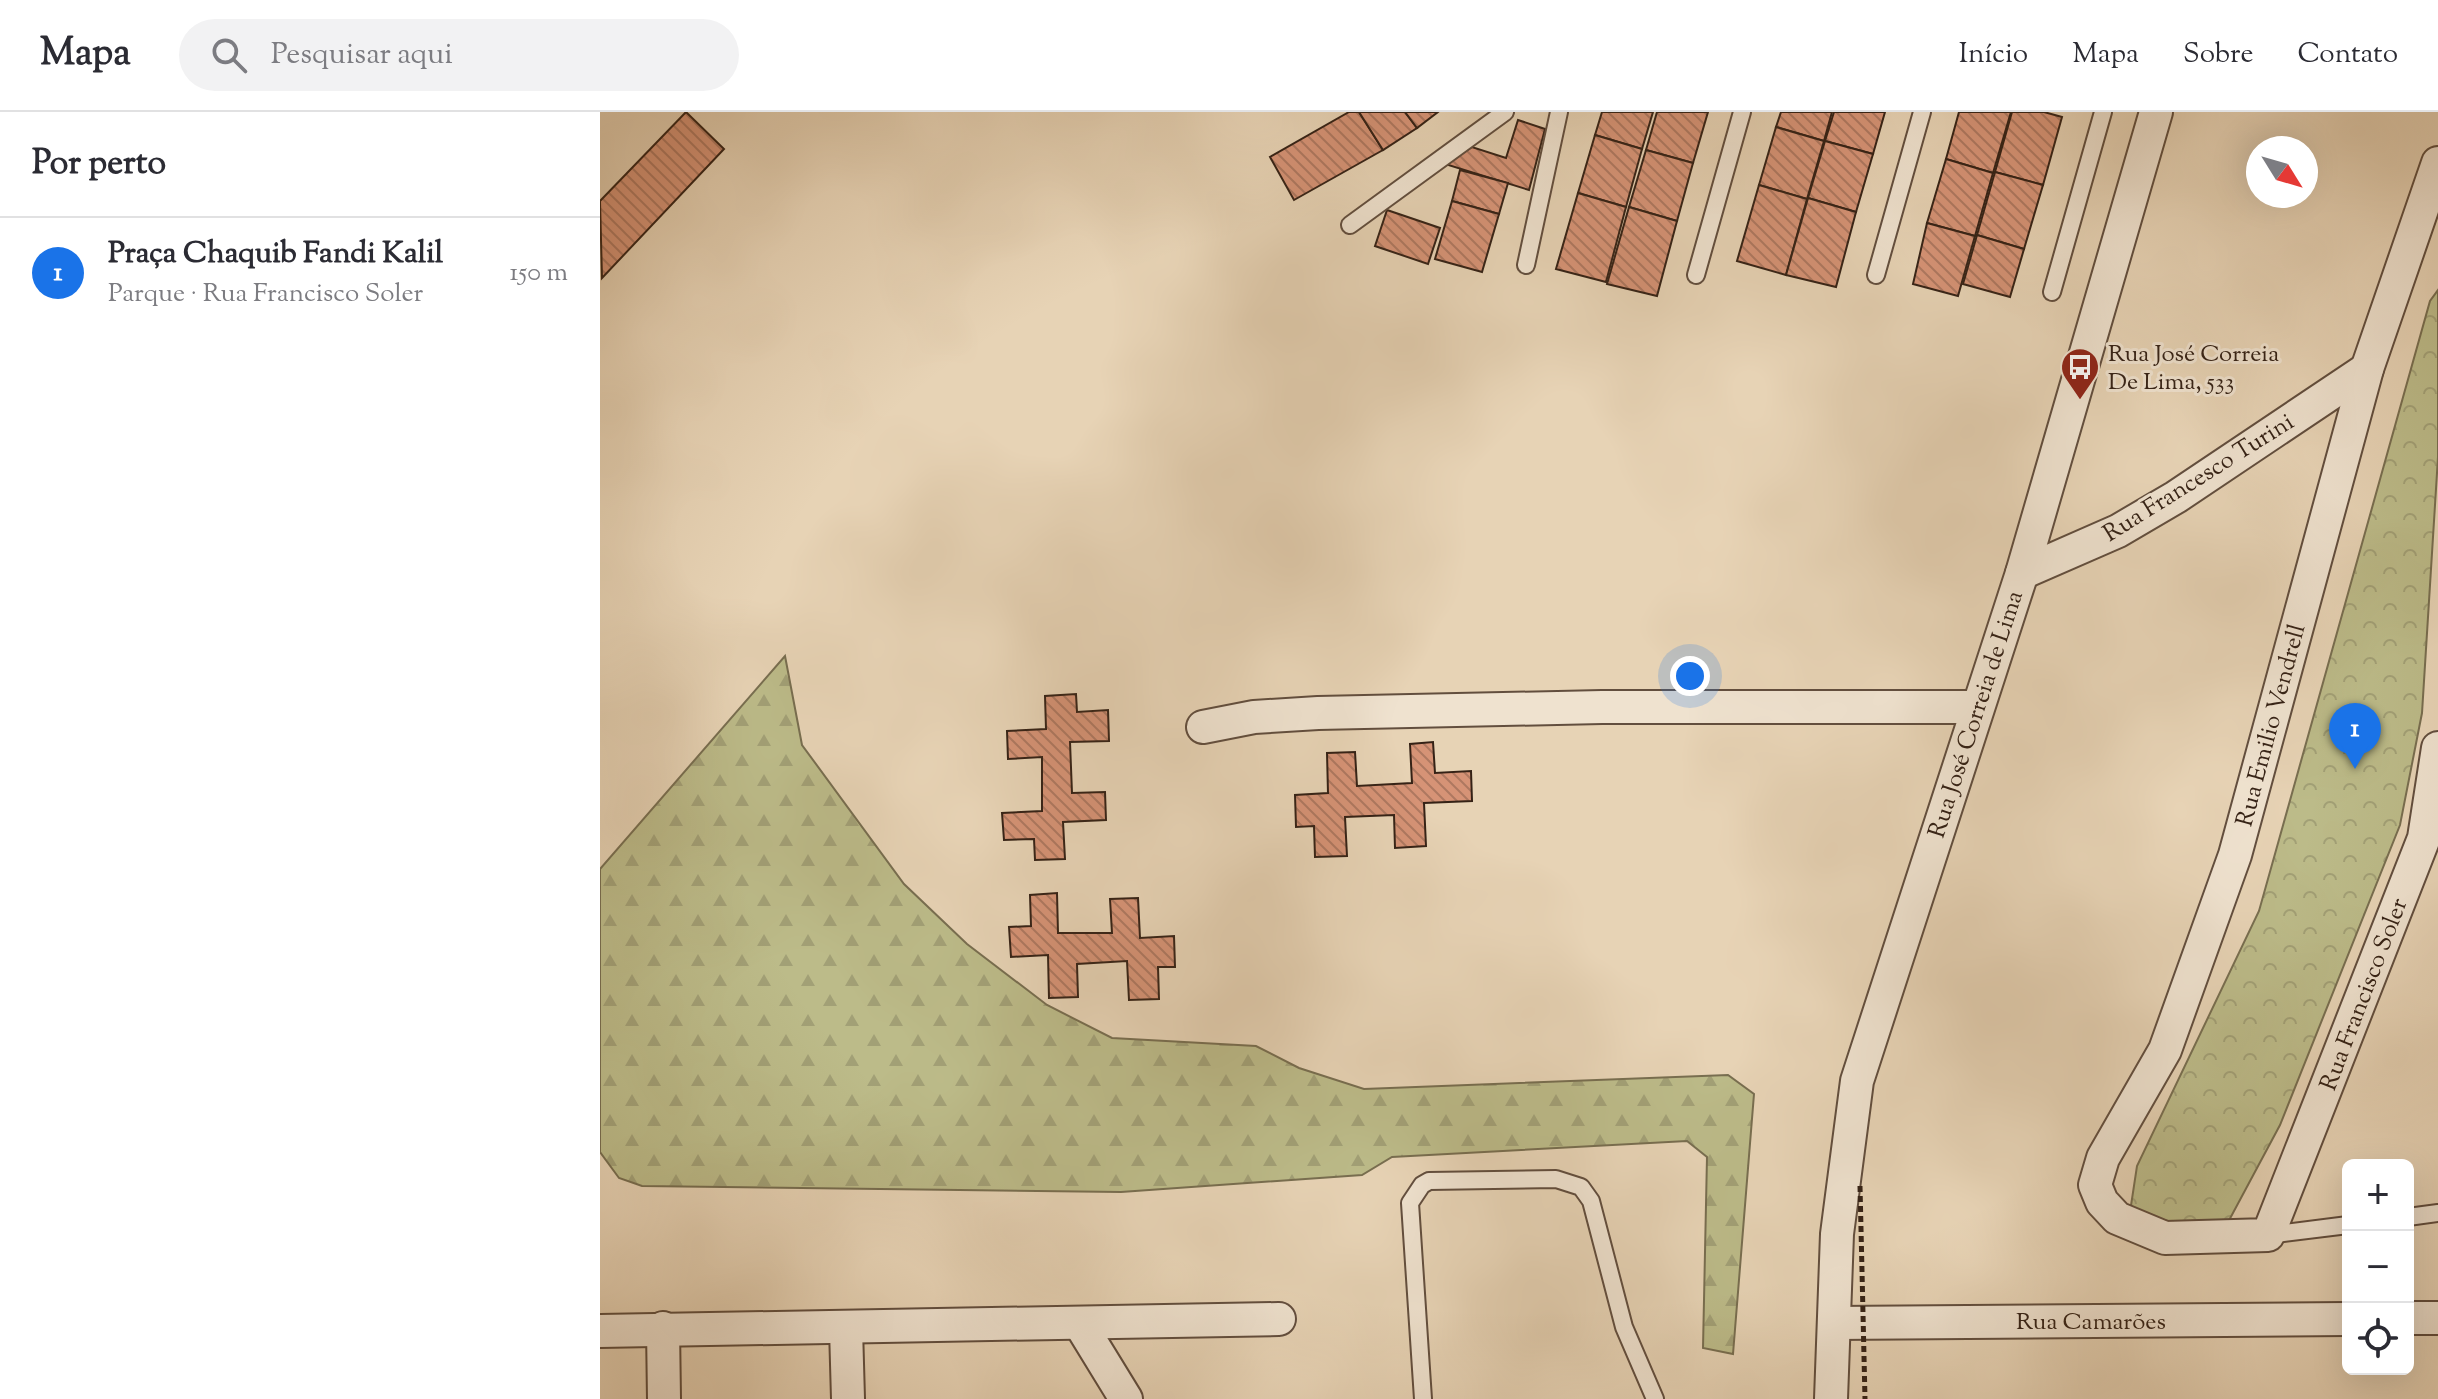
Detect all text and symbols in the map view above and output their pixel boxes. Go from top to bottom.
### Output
search box [179,19,739,91]
text: Mapa [40,28,131,82]
icon: search [207,33,251,77]
text: Pesquisar aqui [271,34,453,77]
text: Início [1959,35,2028,75]
text: Mapa [2072,35,2139,75]
text: Sobre [2183,35,2254,75]
text: Contato [2298,35,2398,75]
north arrow [2246,136,2318,208]
text: Por perto [32,140,166,189]
text: Praça Chaquib Fandi Kalil [108,233,443,276]
text: 1 [54,255,62,292]
text: 150 m [509,255,568,292]
text: Parque · Rua Francisco Soler [108,276,423,313]
place label: Rua José Correia De Lima, 533 [2108,338,2279,400]
bus stop icon: Rua José Correia De Lima, 533 [2059,346,2101,401]
street label: Rua Francesco Turini [2097,406,2301,551]
street label: Rua José Correia de Lima [1921,587,2033,843]
street label: Rua Emilio Vendrell [2229,620,2315,830]
your location [1670,656,1710,696]
pin: 1 [2329,703,2381,769]
street label: Rua Francisco Soler [2313,894,2417,1096]
map controls [2342,1159,2414,1375]
button: + [2342,1159,2414,1231]
button: − [2342,1231,2414,1303]
button: locate [2342,1303,2414,1375]
street label: Rua Camarões [2016,1306,2166,1340]

